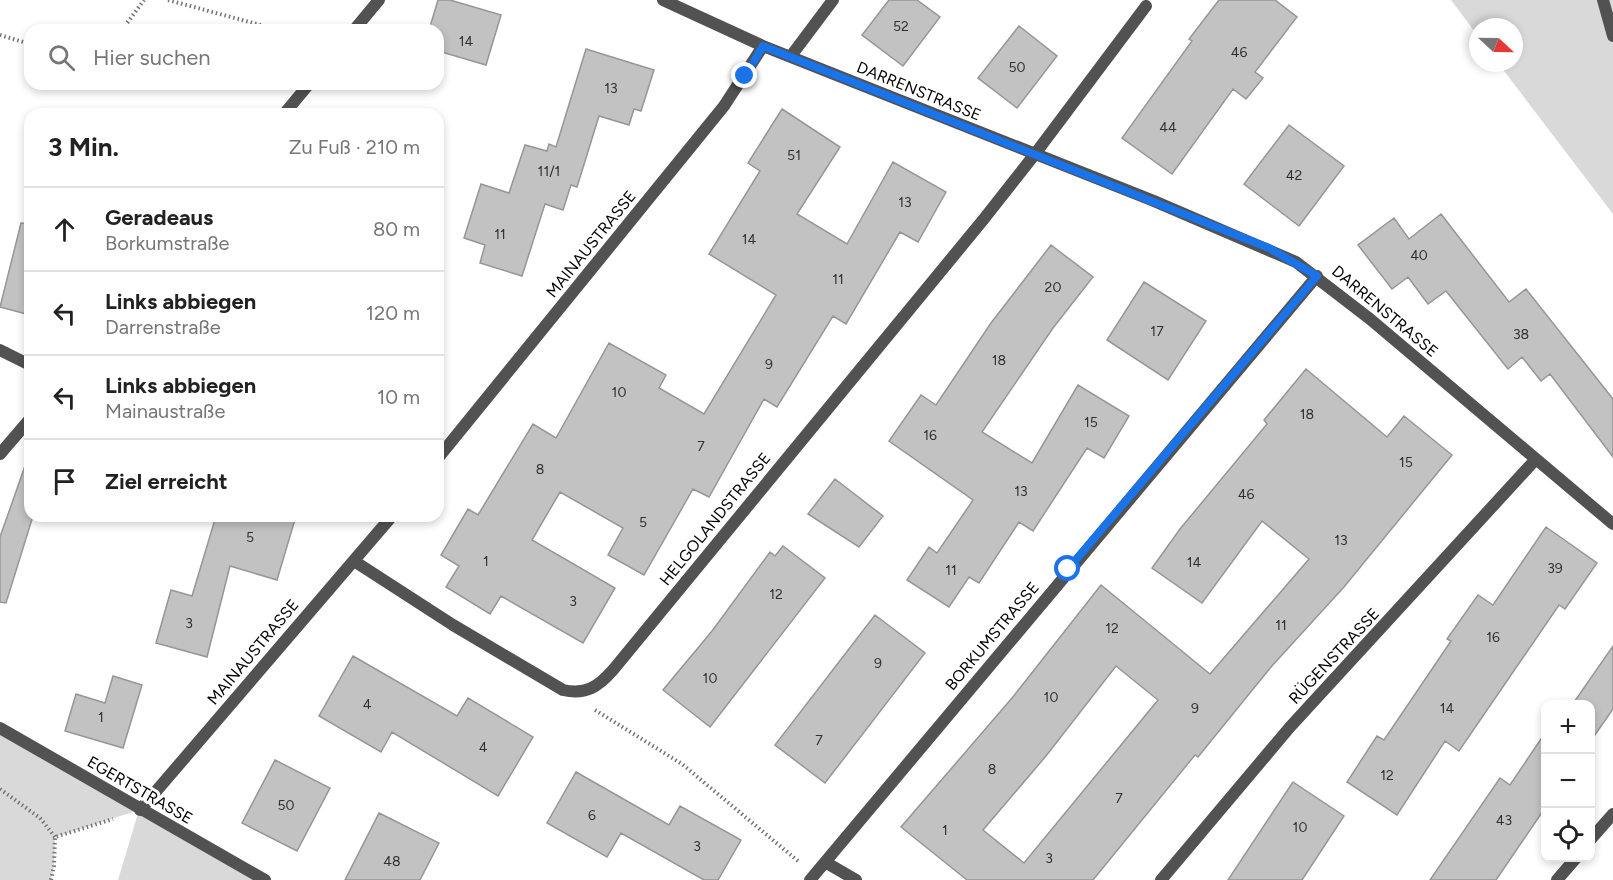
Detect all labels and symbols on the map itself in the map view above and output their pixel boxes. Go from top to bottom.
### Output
house number: 52 [893,18,909,35]
north arrow [1469,18,1523,72]
house number: 14 [459,33,474,50]
house number: 46 [1231,44,1247,61]
street label: DARRENSTRASSE [854,57,984,125]
house number: 50 [1008,59,1026,76]
route end [731,62,757,88]
house number: 13 [604,80,618,97]
house number: 44 [1159,119,1177,136]
house number: 51 [787,147,801,164]
house number: 11/1 [538,163,560,180]
house number: 42 [1286,167,1302,184]
street label: MAINAUSTRASSE [542,187,640,301]
house number: 13 [898,194,912,211]
house number: 11 [494,226,506,243]
house number: 14 [742,231,757,248]
house number: 40 [1410,247,1428,264]
street label: DARRENSTRASSE [1328,261,1442,361]
house number: 11 [832,271,844,288]
house number: 20 [1045,279,1061,296]
house number: 17 [1150,323,1164,340]
house number: 38 [1513,326,1529,343]
house number: 18 [992,352,1006,369]
house number: 9 [765,356,773,373]
house number: 10 [612,384,626,401]
house number: 18 [1300,406,1314,423]
house number: 15 [1084,414,1098,431]
house number: 16 [923,427,937,444]
house number: 7 [697,438,705,455]
street label: HELGOLANDSTRASSE [656,449,774,589]
house number: 15 [1399,454,1413,471]
house number: 8 [536,461,544,478]
house number: 13 [1014,483,1028,500]
house number: 46 [1238,486,1254,503]
house number: 5 [639,514,647,531]
house number: 5 [246,529,254,546]
house number: 13 [1334,532,1348,549]
house number: 1 [483,553,489,570]
house number: 14 [1187,554,1202,571]
route start [1054,555,1080,581]
house number: 39 [1547,560,1563,577]
house number: 11 [945,562,957,579]
street label: BORKUMSTRASSE [941,578,1043,694]
house number: 12 [769,586,783,603]
house number: 3 [569,593,577,610]
street label: MAINAUSTRASSE [203,595,303,709]
street label: RÜGENSTRASSE [1285,604,1383,708]
house number: 3 [185,615,193,632]
house number: 11 [1275,617,1287,634]
house number: 12 [1105,620,1119,637]
house number: 16 [1486,629,1500,646]
house number: 9 [874,655,882,672]
house number: 10 [703,670,717,687]
house number: 10 [1044,689,1058,706]
house number: 4 [363,696,372,713]
house number: 9 [1191,700,1199,717]
house number: 14 [1440,700,1455,717]
house number: 1 [98,709,104,726]
house number: 7 [815,732,823,749]
house number: 4 [479,739,488,756]
street label: EGERTSTRASSE [84,752,196,828]
house number: 8 [988,761,996,778]
house number: 12 [1380,767,1394,784]
house number: 7 [1115,790,1123,807]
house number: 50 [277,797,295,814]
house number: 6 [588,807,596,824]
house number: 43 [1496,812,1512,829]
house number: 10 [1293,819,1307,836]
house number: 1 [942,822,948,839]
house number: 3 [693,838,701,855]
house number: 3 [1045,850,1053,867]
house number: 48 [383,853,401,870]

